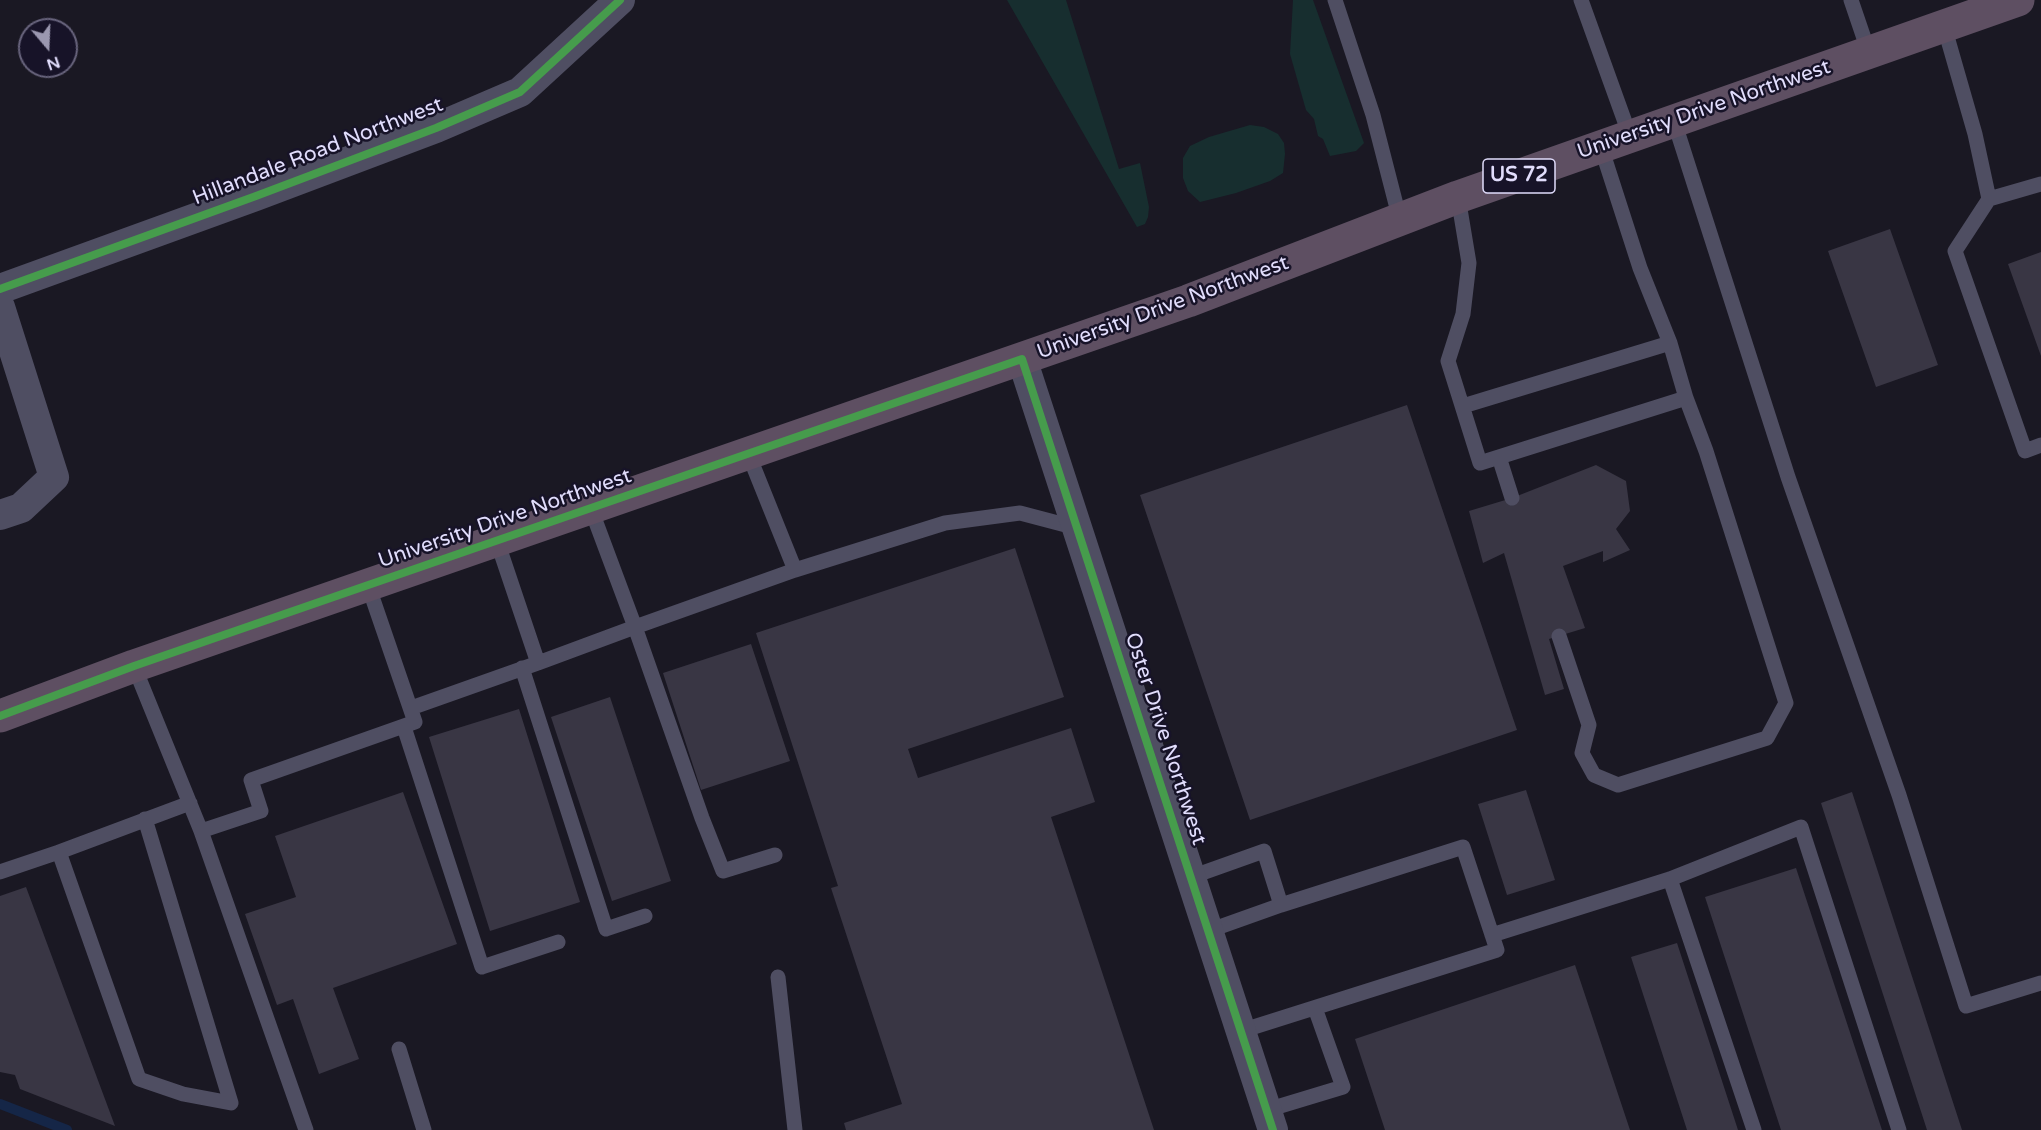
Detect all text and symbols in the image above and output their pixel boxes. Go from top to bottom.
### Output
north arrow [18,18,78,78]
text: N [44,52,63,75]
street label: University Drive Northwest [1574,55,1834,165]
street label: Hillandale Road Northwest [189,93,447,211]
road number: US 72 [1483,159,1555,193]
street label: University Drive Northwest [1034,251,1292,365]
street label: University Drive Northwest [375,464,635,574]
street label: Oster Drive Northwest [1119,630,1211,848]

